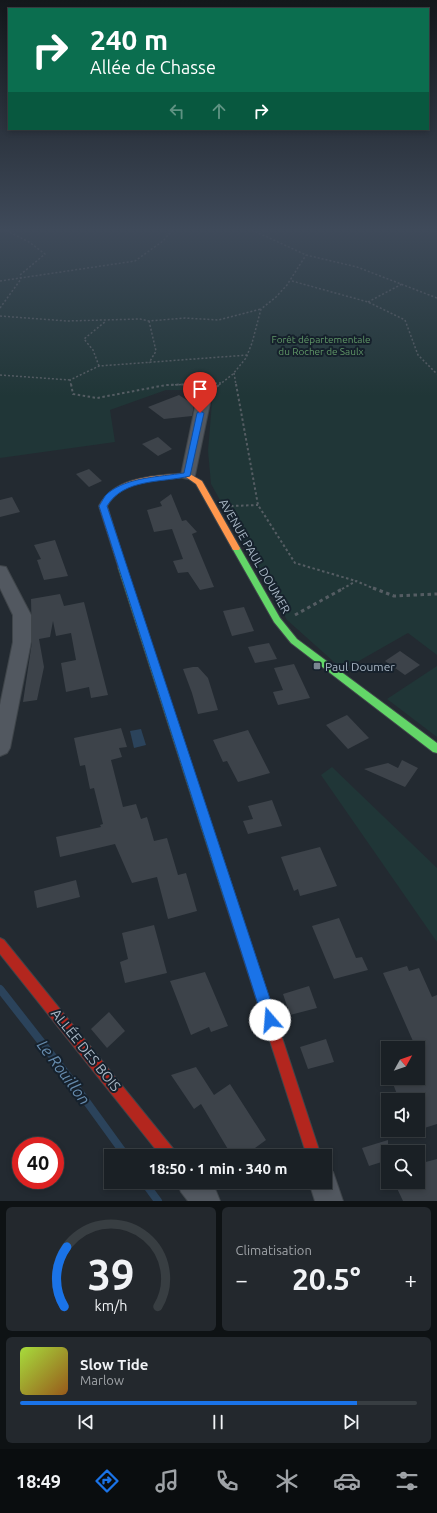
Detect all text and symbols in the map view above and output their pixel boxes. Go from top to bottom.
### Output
icon: right [24,24,76,76]
text: 240 m [90,24,168,55]
text: Allée de Chasse [90,57,216,77]
icon: left [166,100,188,122]
icon: ahead [208,100,230,122]
icon: right [250,100,272,122]
park label: Forêt départementale du Rocher de Saulx [271,334,371,357]
pin [183,372,217,413]
icon: arrive [189,378,211,400]
street label: AVENUE PAUL DOUMER [217,496,293,616]
place label: Paul Doumer [325,660,395,673]
marker: Paul Doumer [312,661,322,671]
position arrow [249,999,291,1041]
street label: ALLÉE DES BOIS [48,1005,125,1094]
water label: Le Rouillon [34,1036,94,1108]
north arrow [381,1041,425,1085]
map controls [381,1041,425,1189]
button: sound [381,1093,425,1137]
speed limit sign: 40 [12,1137,64,1189]
button: search [381,1145,425,1189]
text: 18:50 · 1 min · 340 m [149,1160,287,1177]
text: Climatisation [236,1243,312,1257]
text: 39 [87,1251,134,1298]
text: 20.5° [292,1262,361,1296]
text: − [236,1267,248,1292]
text: + [405,1267,417,1292]
text: km/h [94,1298,127,1314]
text: Slow Tide [80,1356,148,1373]
text: Marlow [80,1373,124,1387]
icon: previous [75,1411,97,1433]
icon: pause [207,1411,229,1433]
icon: next [340,1411,362,1433]
icon: directions [93,1467,121,1495]
icon: music [153,1467,181,1495]
icon: phone [213,1467,241,1495]
icon: climate [273,1467,301,1495]
icon: car [333,1467,361,1495]
icon: filters [393,1467,421,1495]
text: 18:49 [16,1471,61,1491]

